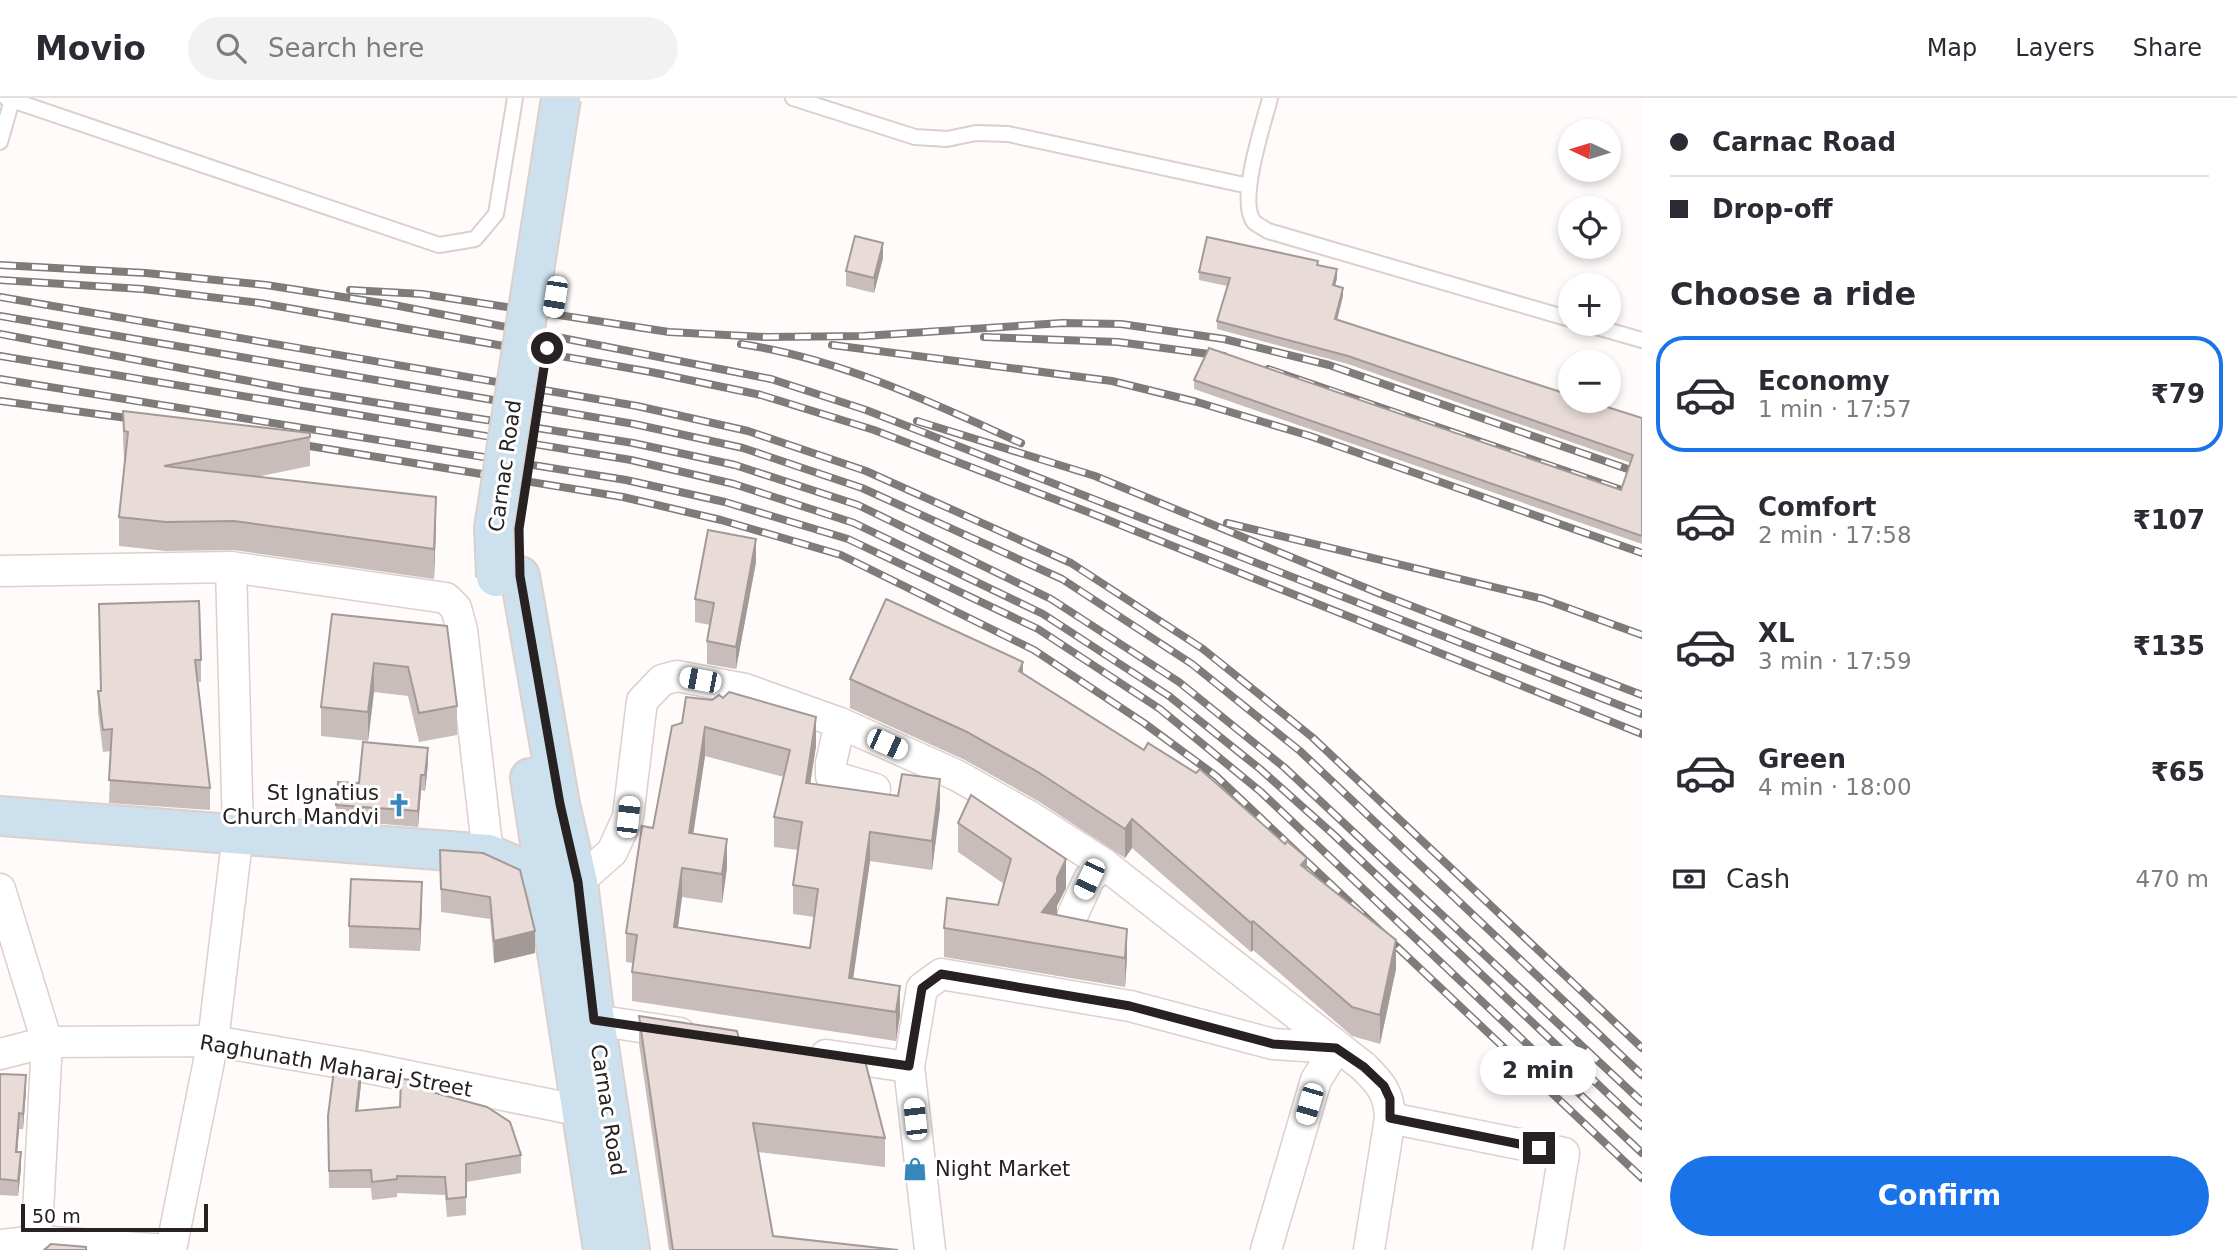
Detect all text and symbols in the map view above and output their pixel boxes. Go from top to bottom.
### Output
search box [188,17,678,80]
text: Movio [35,29,146,68]
icon: search [212,29,250,67]
text: Search here [268,33,424,63]
text: Map [1927,34,1977,62]
text: Layers [2015,34,2095,62]
text: Share [2133,34,2202,62]
north arrow [1558,119,1620,182]
map controls [1558,119,1621,413]
text: Carnac Road [1712,127,1896,157]
text: Drop-off [1712,194,1833,224]
button: locate [1558,196,1621,259]
button: + [1558,273,1621,336]
car [542,275,569,319]
text: Choose a ride [1670,275,1916,313]
route start [531,332,563,364]
button: − [1558,350,1621,413]
icon: car [1674,363,1737,426]
text: Economy [1758,366,1889,396]
text: ₹79 [2151,379,2205,409]
text: 1 min · 17:57 [1758,396,1912,422]
street label: Carnac Road [484,399,526,533]
icon: car [1674,489,1737,552]
text: Comfort [1758,492,1876,522]
text: ₹107 [2133,505,2205,535]
text: 2 min · 17:58 [1758,522,1912,548]
icon: car [1674,615,1737,678]
text: XL [1758,618,1795,648]
text: ₹135 [2133,631,2205,661]
text: 3 min · 17:59 [1758,648,1912,674]
car [678,666,723,694]
car [864,726,911,762]
icon: car [1674,741,1737,804]
text: Green [1758,744,1846,774]
text: ₹65 [2151,757,2205,787]
text: 4 min · 18:00 [1758,774,1912,800]
place label: St Ignatius Church Mandvi [222,781,379,829]
church icon: St Ignatius Church Mandvi [385,791,413,819]
car [616,795,641,839]
car [1071,856,1108,902]
icon: cash [1670,860,1708,898]
text: Cash [1726,864,1790,894]
text: 470 m [2135,866,2209,892]
street label: Raghunath Maharaj Street [198,1030,474,1102]
street label: Carnac Road [586,1042,630,1178]
callout: 2 min [1481,1046,1597,1096]
text: 2 min [1502,1057,1574,1083]
car [1294,1081,1325,1127]
car [903,1097,928,1141]
route end [1523,1132,1555,1164]
shop icon: Night Market [901,1155,929,1183]
button: Confirm [1670,1156,2209,1236]
place label: Night Market [935,1157,1070,1181]
scale bar [21,1201,208,1233]
text: 50 m [32,1205,81,1227]

